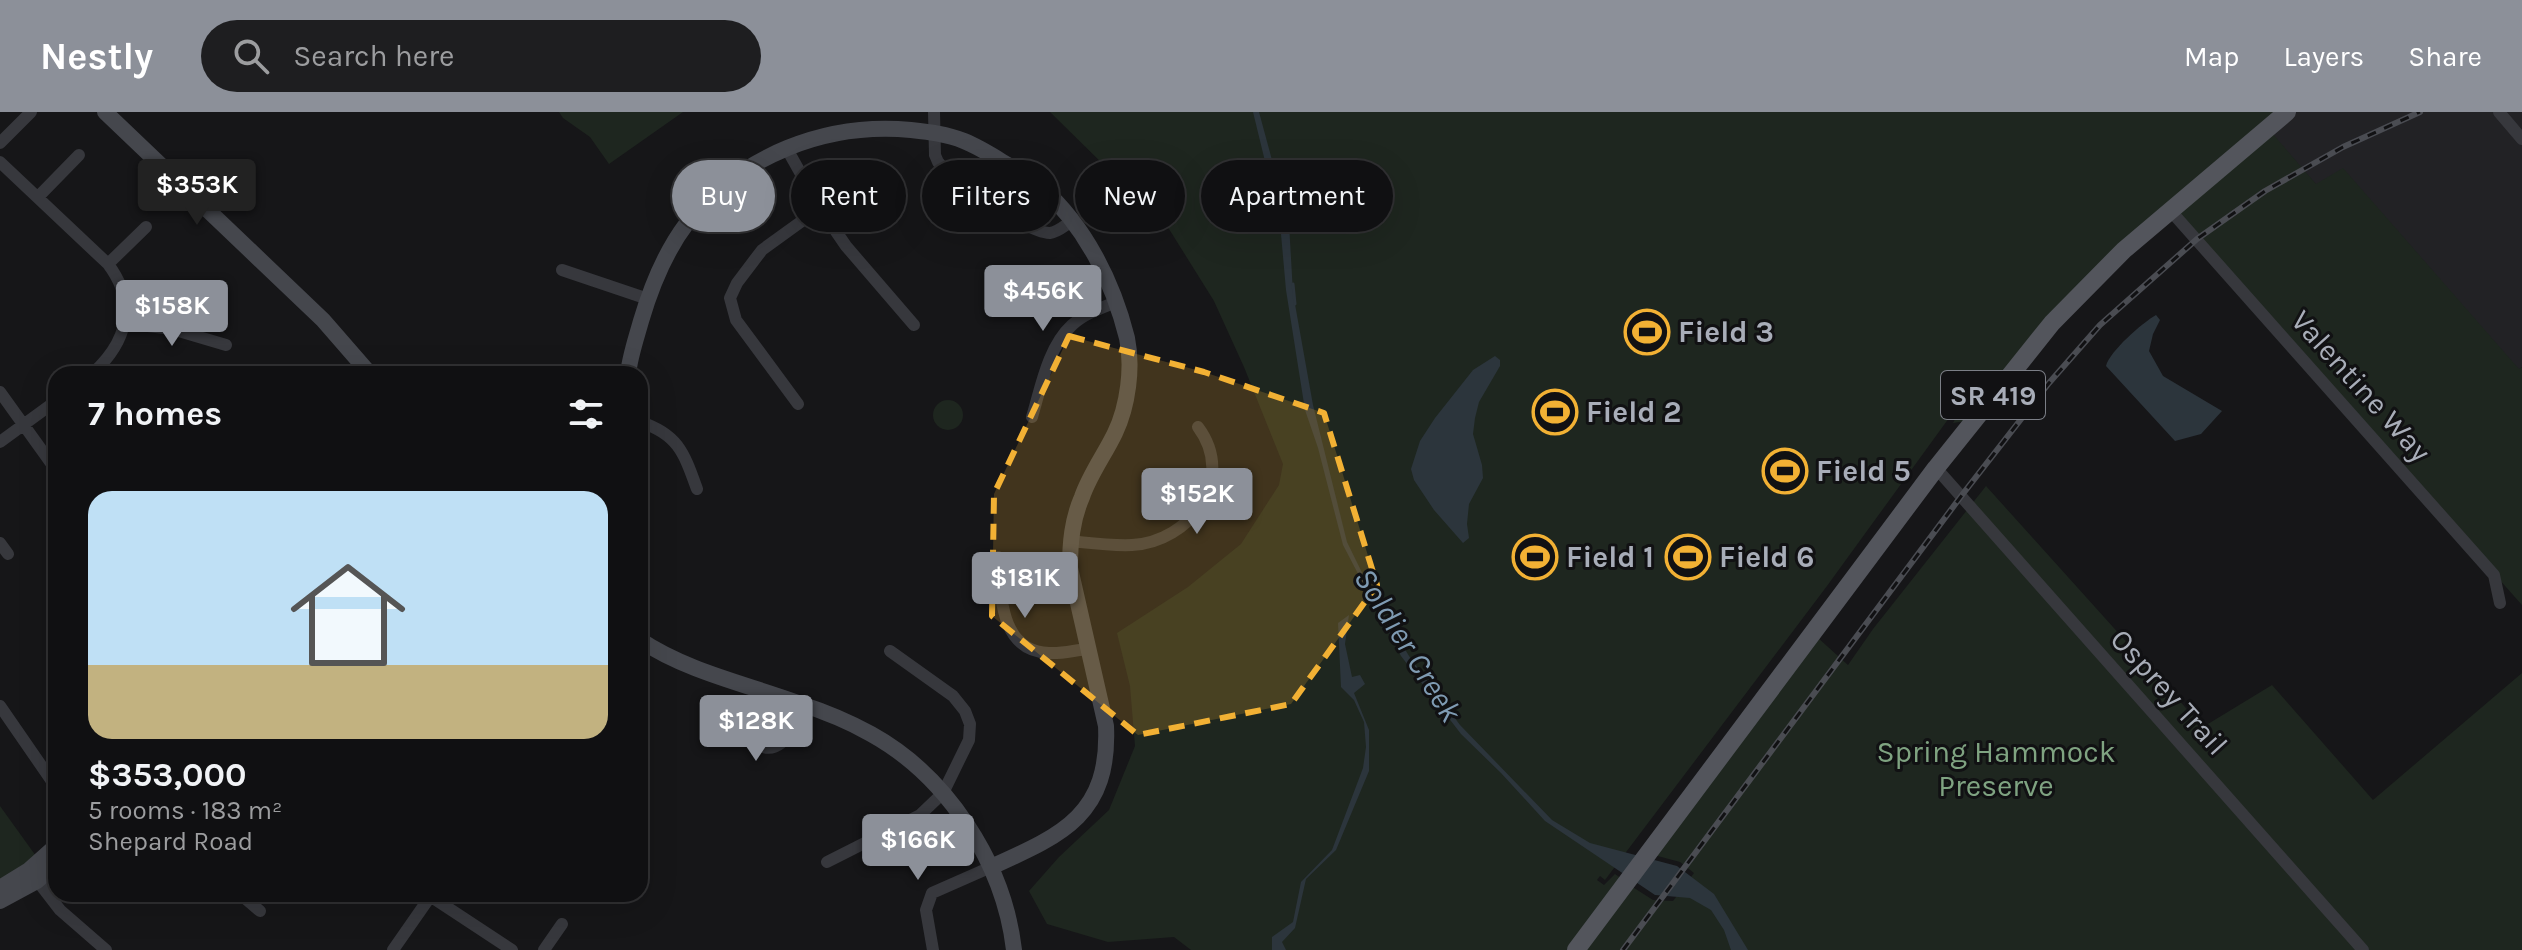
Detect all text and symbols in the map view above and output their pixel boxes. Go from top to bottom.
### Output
search box [201,20,761,92]
text: Nestly [40,34,153,79]
icon: search [229,34,273,78]
text: Search here [293,38,455,74]
text: Map [2184,40,2239,73]
text: Layers [2283,40,2364,73]
text: Share [2408,40,2482,73]
pin: $353K [141,159,253,227]
chip: Buy [672,160,775,232]
chip: Rent [791,160,906,232]
chip: Filters [922,160,1059,232]
chip: New [1075,160,1185,232]
chip: Apartment [1201,160,1393,232]
text: $353K [156,169,238,200]
pin: $456K [987,265,1099,333]
text: $456K [1002,275,1084,306]
pin: $158K [116,280,228,348]
text: $158K [134,290,210,321]
street label: Valentine Way [2284,303,2438,469]
sports icon: Field 3 [1623,308,1671,356]
place label: Field 3 [1678,314,1774,350]
road number: SR 419 [1941,371,2045,419]
sports icon: Field 2 [1531,388,1579,436]
icon: filters [564,392,608,436]
text: 7 homes [88,394,222,434]
place label: Field 2 [1586,394,1681,430]
sports icon: Field 5 [1761,447,1809,495]
place label: Field 5 [1816,453,1911,489]
pin: $152K [1141,468,1253,536]
text: $152K [1159,478,1235,509]
sports icon: Field 1 [1511,533,1559,581]
sports icon: Field 6 [1664,533,1712,581]
place label: Field 1 [1566,539,1654,575]
place label: Field 6 [1719,539,1815,575]
icon: home [276,543,420,687]
pin: $181K [969,552,1081,620]
water label: Soldier Creek [1346,561,1470,729]
text: $181K [990,562,1060,593]
street label: Osprey Trail [2103,621,2235,763]
pin: $128K [700,695,812,763]
text: $128K [718,705,794,736]
park label: Spring Hammock Preserve [1876,734,2116,804]
text: $353,000 [88,755,247,795]
text: 5 rooms · 183 m² [88,795,283,826]
pin: $166K [862,814,974,882]
text: $166K [880,824,956,855]
text: Shepard Road [88,826,253,857]

